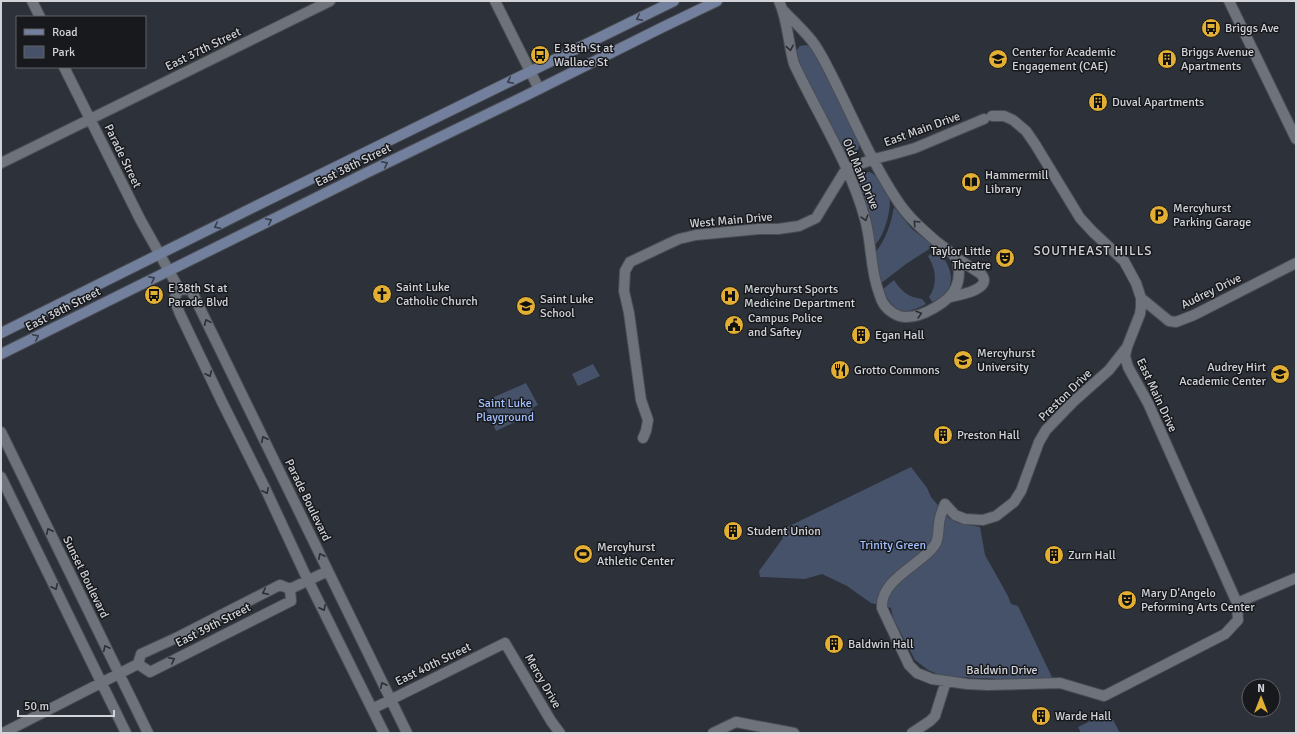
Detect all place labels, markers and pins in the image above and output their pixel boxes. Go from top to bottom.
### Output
bus stop icon: Briggs Ave [1200,17,1222,39]
place label: Briggs Ave [1225,21,1279,36]
place label: E 38th St at Wallace St [554,41,613,70]
bus stop icon: E 38th St at Wallace St [529,44,551,66]
place label: Center for Academic Engagement (CAE) [1012,45,1116,74]
place label: Briggs Avenue Apartments [1181,45,1254,74]
school or university icon: Center for Academic Engagement (CAE) [987,48,1009,70]
building icon: Briggs Avenue Apartments [1156,48,1178,70]
building icon: Duval Apartments [1087,91,1109,113]
place label: Duval Apartments [1112,95,1204,110]
place label: Hammermill Library [985,168,1049,197]
library icon: Hammermill Library [960,171,982,193]
place label: Mercyhurst Parking Garage [1173,201,1251,230]
parking icon: Mercyhurst Parking Garage [1148,204,1170,226]
place label: Taylor Little Theatre [931,244,991,273]
theatre icon: Taylor Little Theatre [994,247,1016,269]
place label: Saint Luke Catholic Church [396,280,478,309]
place label: E 38th St at Parade Blvd [168,281,228,310]
place label: Mercyhurst Sports Medicine Department [744,282,855,311]
church icon: Saint Luke Catholic Church [371,283,393,305]
bus stop icon: E 38th St at Parade Blvd [143,284,165,306]
hospital icon: Mercyhurst Sports Medicine Department [719,285,741,307]
place label: Saint Luke School [540,292,594,321]
school or university icon: Saint Luke School [515,295,537,317]
place label: Campus Police and Saftey [748,311,823,340]
public building icon: Campus Police and Saftey [723,314,745,336]
building icon: Egan Hall [850,324,872,346]
place label: Egan Hall [875,328,925,343]
place label: Mercyhurst University [977,346,1035,375]
school or university icon: Mercyhurst University [952,349,974,371]
restaurant icon: Grotto Commons [829,359,851,381]
place label: Audrey Hirt Academic Center [1179,360,1267,389]
place label: Grotto Commons [854,363,940,378]
school or university icon: Audrey Hirt Academic Center [1269,363,1291,385]
building icon: Preston Hall [932,424,954,446]
place label: Preston Hall [957,428,1020,443]
building icon: Student Union [722,520,744,542]
place label: Student Union [747,524,821,539]
place label: Mercyhurst Athletic Center [597,540,675,569]
sports icon: Mercyhurst Athletic Center [572,543,594,565]
building icon: Zurn Hall [1043,544,1065,566]
place label: Zurn Hall [1068,548,1116,563]
place label: Mary D'Angelo Peforming Arts Center [1141,586,1255,615]
theatre icon: Mary D'Angelo Peforming Arts Center [1116,589,1138,611]
building icon: Baldwin Hall [823,633,845,655]
place label: Baldwin Hall [848,637,914,652]
building icon: Warde Hall [1030,705,1052,727]
place label: Warde Hall [1055,709,1112,724]

